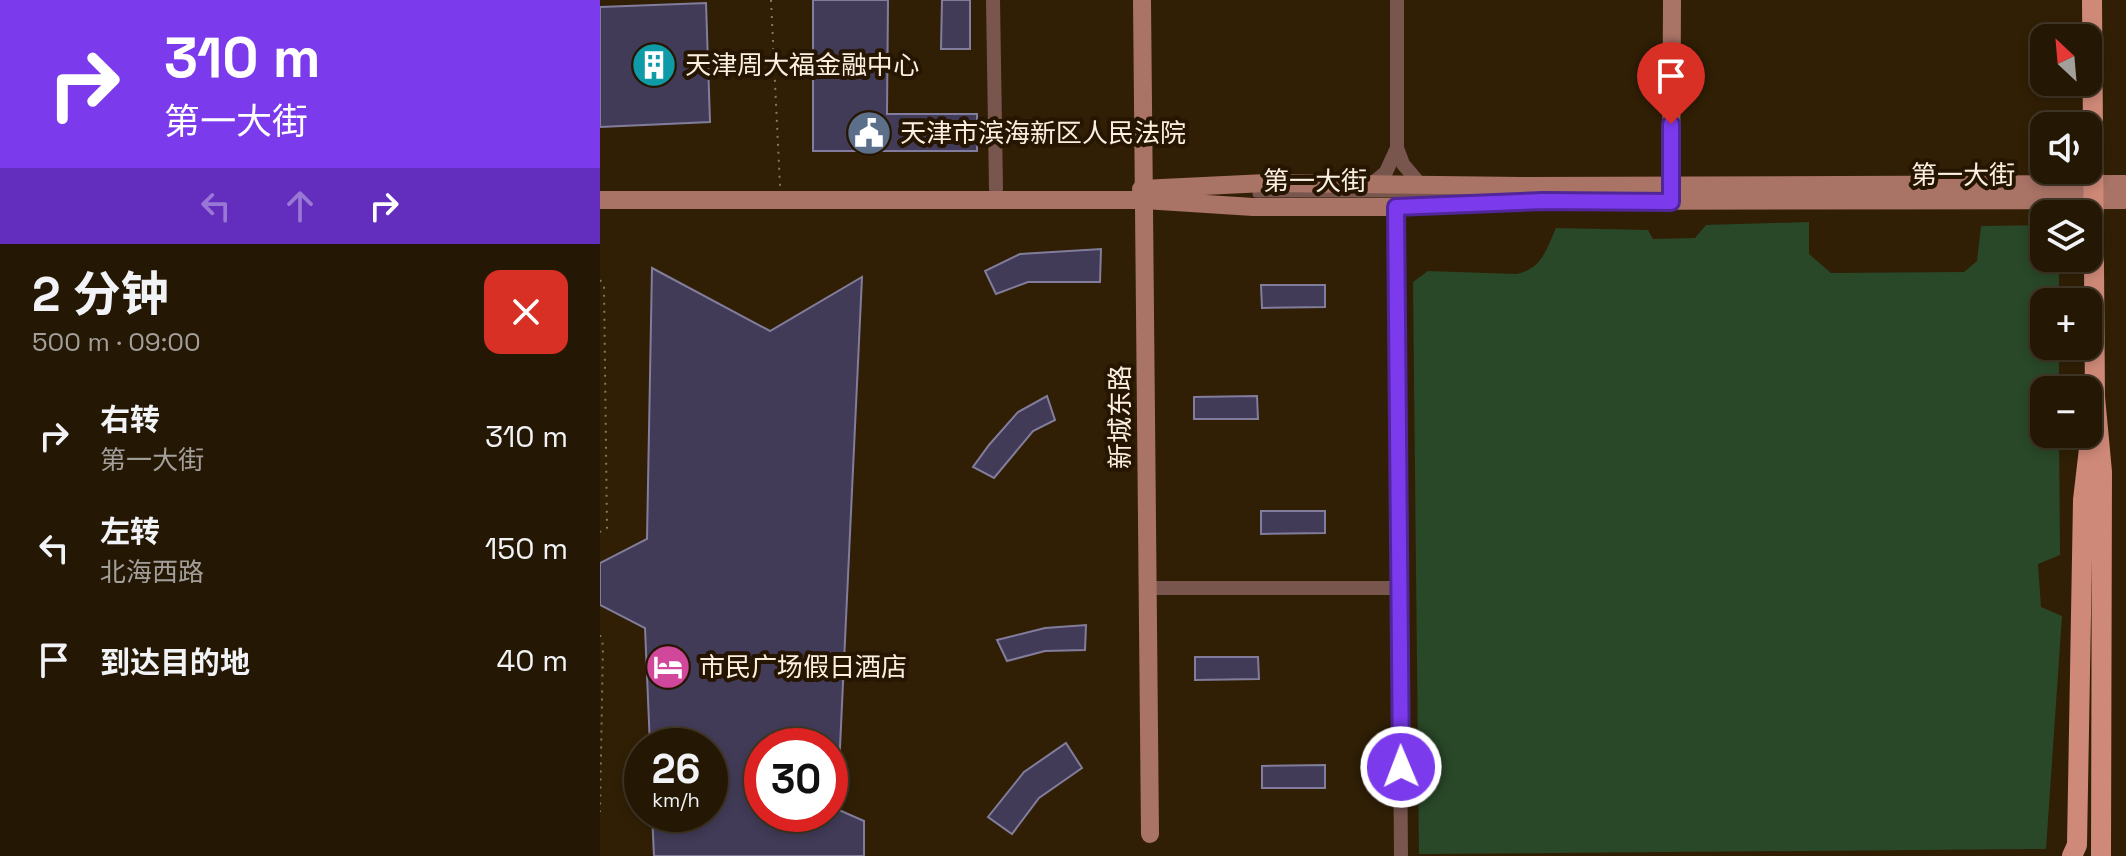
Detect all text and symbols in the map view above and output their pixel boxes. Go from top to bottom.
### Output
text: 310 m [164,22,321,93]
north arrow [2030,24,2102,96]
map controls [2030,24,2102,448]
icon: right [32,32,136,136]
building icon: 天津周大福金融中心 [630,41,678,89]
pin [1637,42,1705,124]
place label: 天津周大福金融中心 [685,48,919,82]
icon: arrive [1649,54,1693,98]
text: 第一大街 [164,99,308,145]
public building icon: 天津市滨海新区人民法院 [845,109,893,157]
button: sound [2030,112,2102,184]
place label: 天津市滨海新区人民法院 [900,116,1186,150]
street label: 第一大街 [1911,158,2015,192]
street label: 第一大街 [1263,164,1367,198]
icon: left [194,184,238,228]
icon: ahead [278,184,322,228]
icon: right [362,184,406,228]
button: layers [2030,200,2102,272]
text: 2 分钟 [32,264,169,325]
button: close [484,270,568,354]
button: + [2030,288,2102,360]
text: 500 m · 09:00 [32,325,201,359]
street label: 新城东路 [1103,365,1137,469]
button: − [2030,376,2102,448]
text: 右转 [100,400,160,439]
icon: right [32,414,76,458]
text: 310 m [485,417,568,456]
text: 第一大街 [100,443,204,477]
text: 左转 [100,512,160,551]
icon: left [32,526,76,570]
text: 150 m [485,529,568,568]
text: 北海西路 [100,555,204,589]
icon: arrive [32,638,76,682]
text: 40 m [497,641,568,680]
text: 到达目的地 [100,643,250,682]
hotel icon: 市民广场假日酒店 [644,643,692,691]
place label: 市民广场假日酒店 [699,650,907,684]
position arrow [1359,725,1443,809]
speed limit sign: 30 [744,728,848,832]
text: 26 [652,744,700,795]
text: km/h [652,787,700,813]

